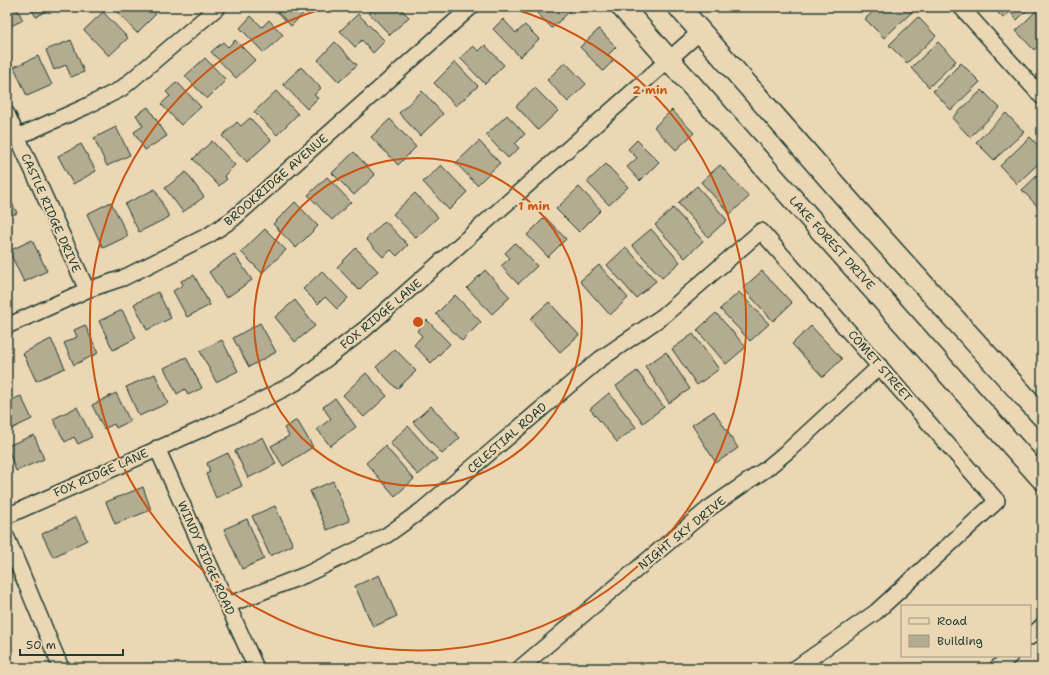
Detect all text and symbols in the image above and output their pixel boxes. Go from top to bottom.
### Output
text: 2 min [633,82,668,98]
street label: BROOKRIDGE AVENUE [221,130,331,230]
street label: CASTLE RIDGE DRIVE [17,151,85,275]
street label: LAKE FOREST DRIVE [786,193,878,293]
text: 1 min [518,198,550,214]
street label: FOX RIDGE LANE [337,275,425,353]
centre of rings [411,315,425,329]
street label: COMET STREET [844,327,916,406]
street label: CELESTIAL ROAD [464,399,550,477]
street label: FOX RIDGE LANE [51,445,151,501]
street label: NIGHT SKY DRIVE [635,493,729,573]
street label: WINDY RIDGE ROAD [174,498,238,618]
legend [901,605,1031,657]
text: Road [937,613,968,629]
scale bar [20,631,123,657]
text: Building [937,633,983,649]
text: 50 m [26,637,56,653]

